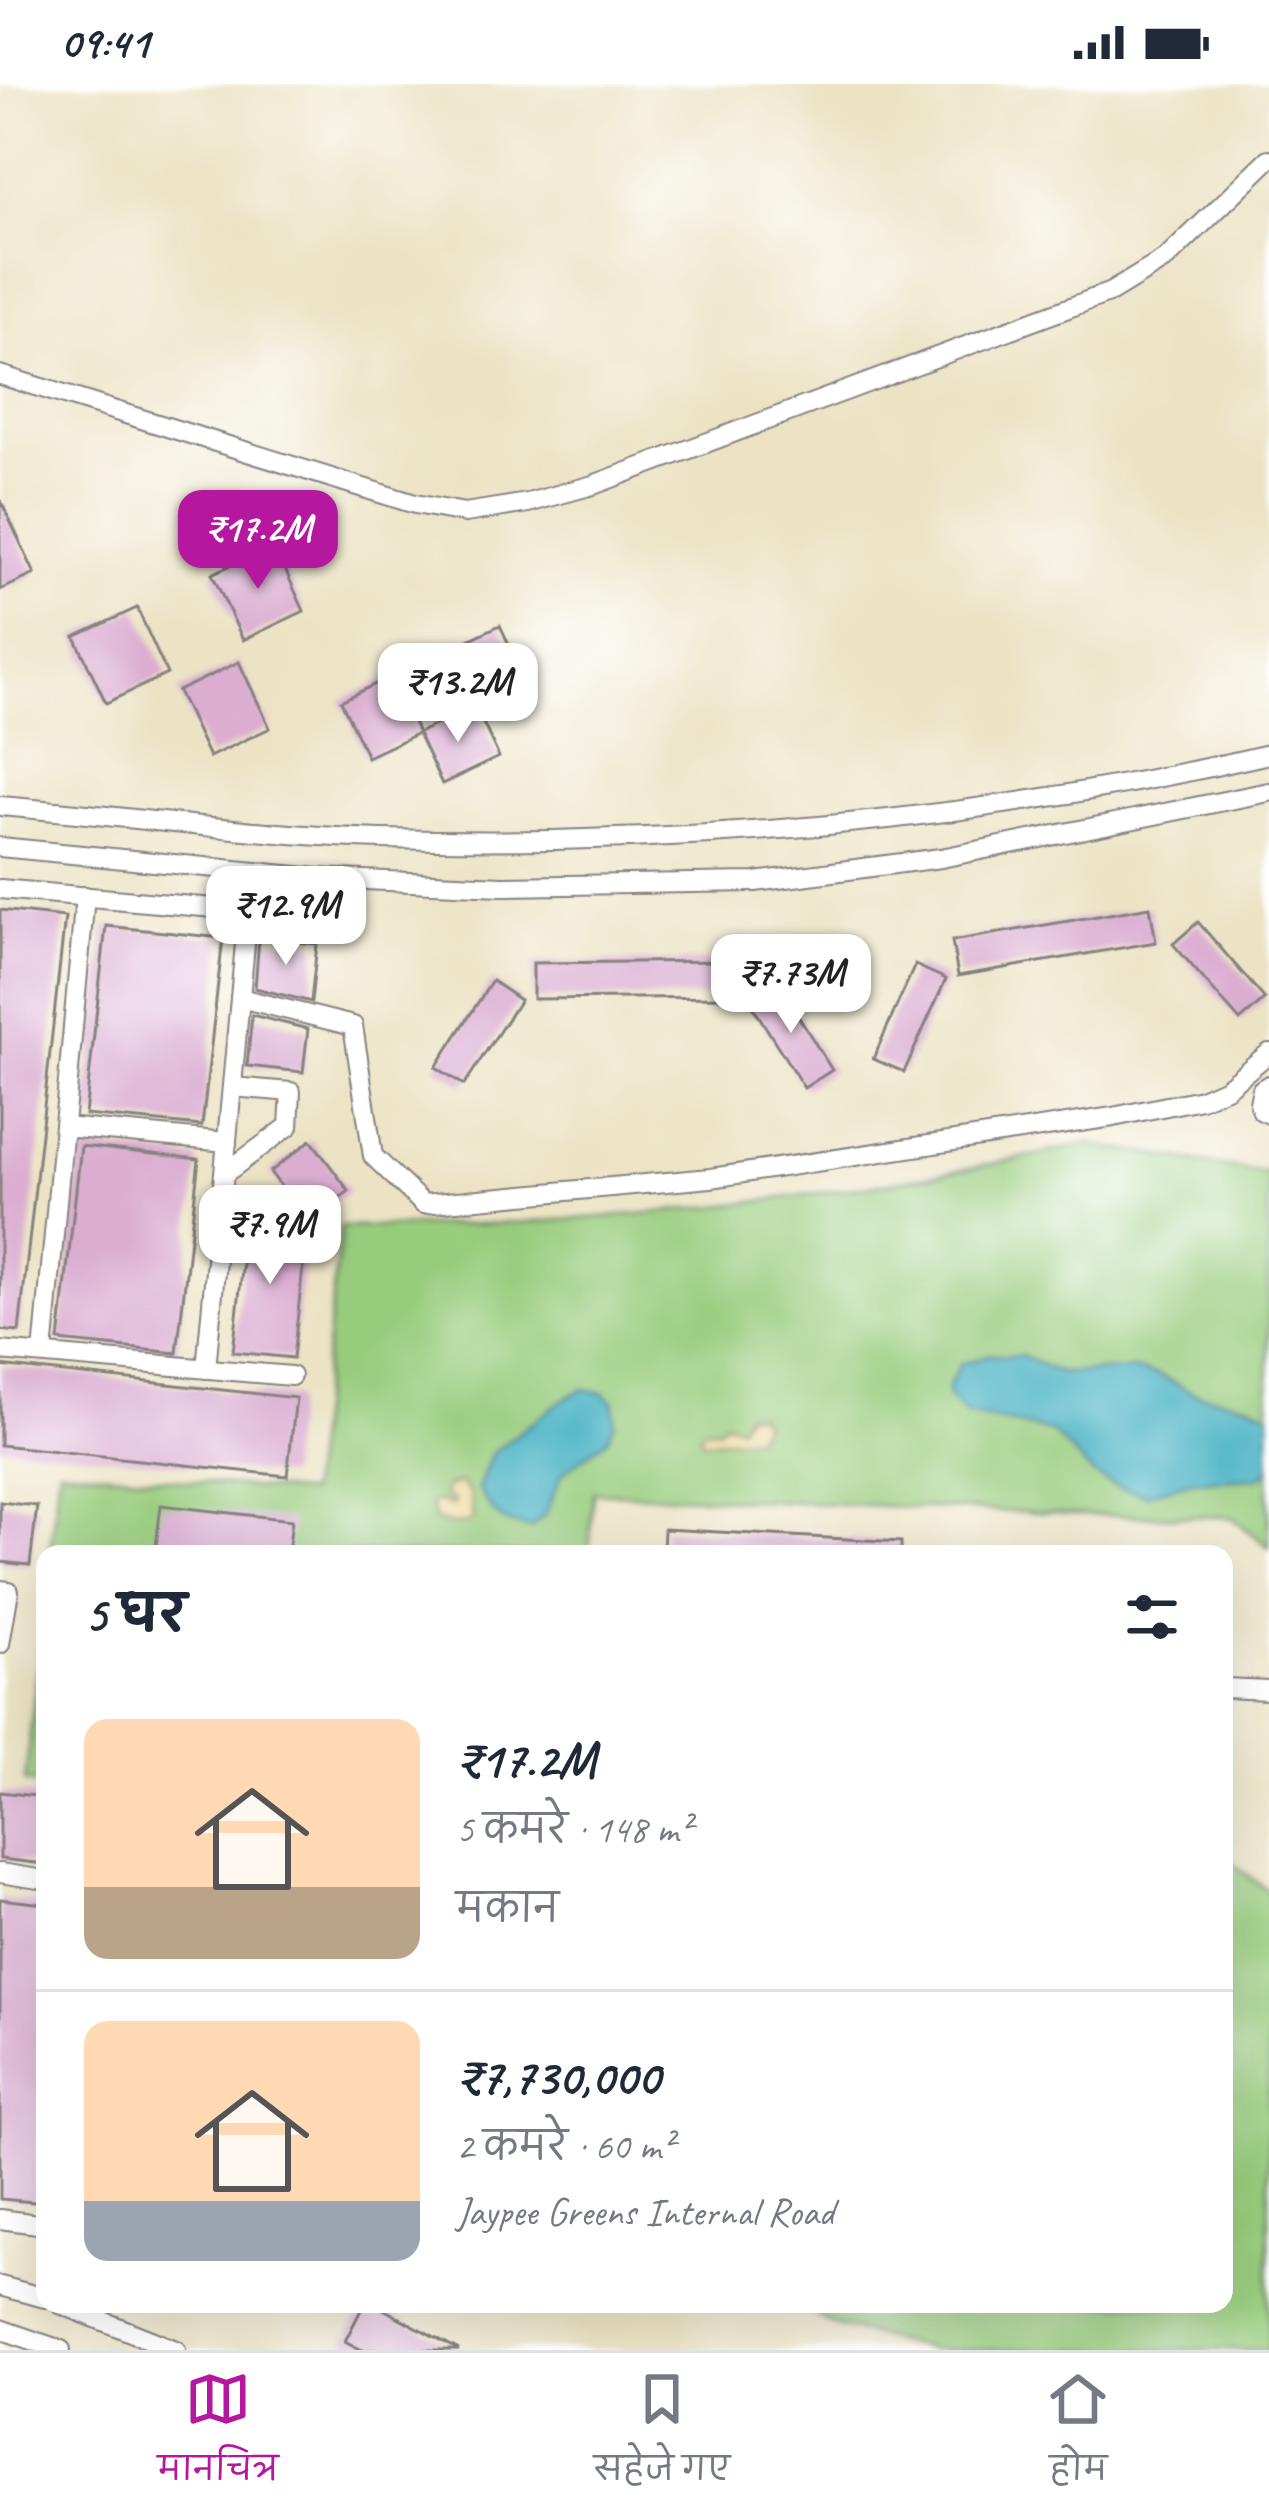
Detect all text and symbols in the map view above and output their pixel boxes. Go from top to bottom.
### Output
text: 09:41 [60,14,149,71]
pin: ₹17.2M [160,490,356,592]
text: ₹17.2M [205,504,311,553]
pin: ₹13.2M [360,643,556,745]
text: ₹13.2M [405,657,511,706]
pin: ₹12.9M [188,866,384,968]
text: ₹12.9M [233,880,339,929]
pin: ₹7.73M [693,934,889,1036]
text: ₹7.73M [738,948,844,997]
pin: ₹7.9M [186,1185,354,1287]
text: ₹7.9M [226,1199,314,1248]
text: 5 घर [84,1582,186,1646]
icon: filters [1119,1584,1185,1650]
text: ₹17.2M [456,1728,595,1792]
icon: home [180,1767,324,1911]
text: 5 कमरे · 148 m² [456,1805,691,1854]
text: मकान [456,1884,559,1933]
text: ₹7,730,000 [456,2045,659,2109]
icon: home [180,2069,324,2213]
text: 2 कमरे · 60 m² [456,2122,673,2171]
text: Jaypee Greens Internal Road [456,2188,834,2237]
tab: मानचित्र [158,2366,279,2505]
tab: सहेजे गए [594,2366,730,2505]
tab: होम [1045,2366,1111,2505]

